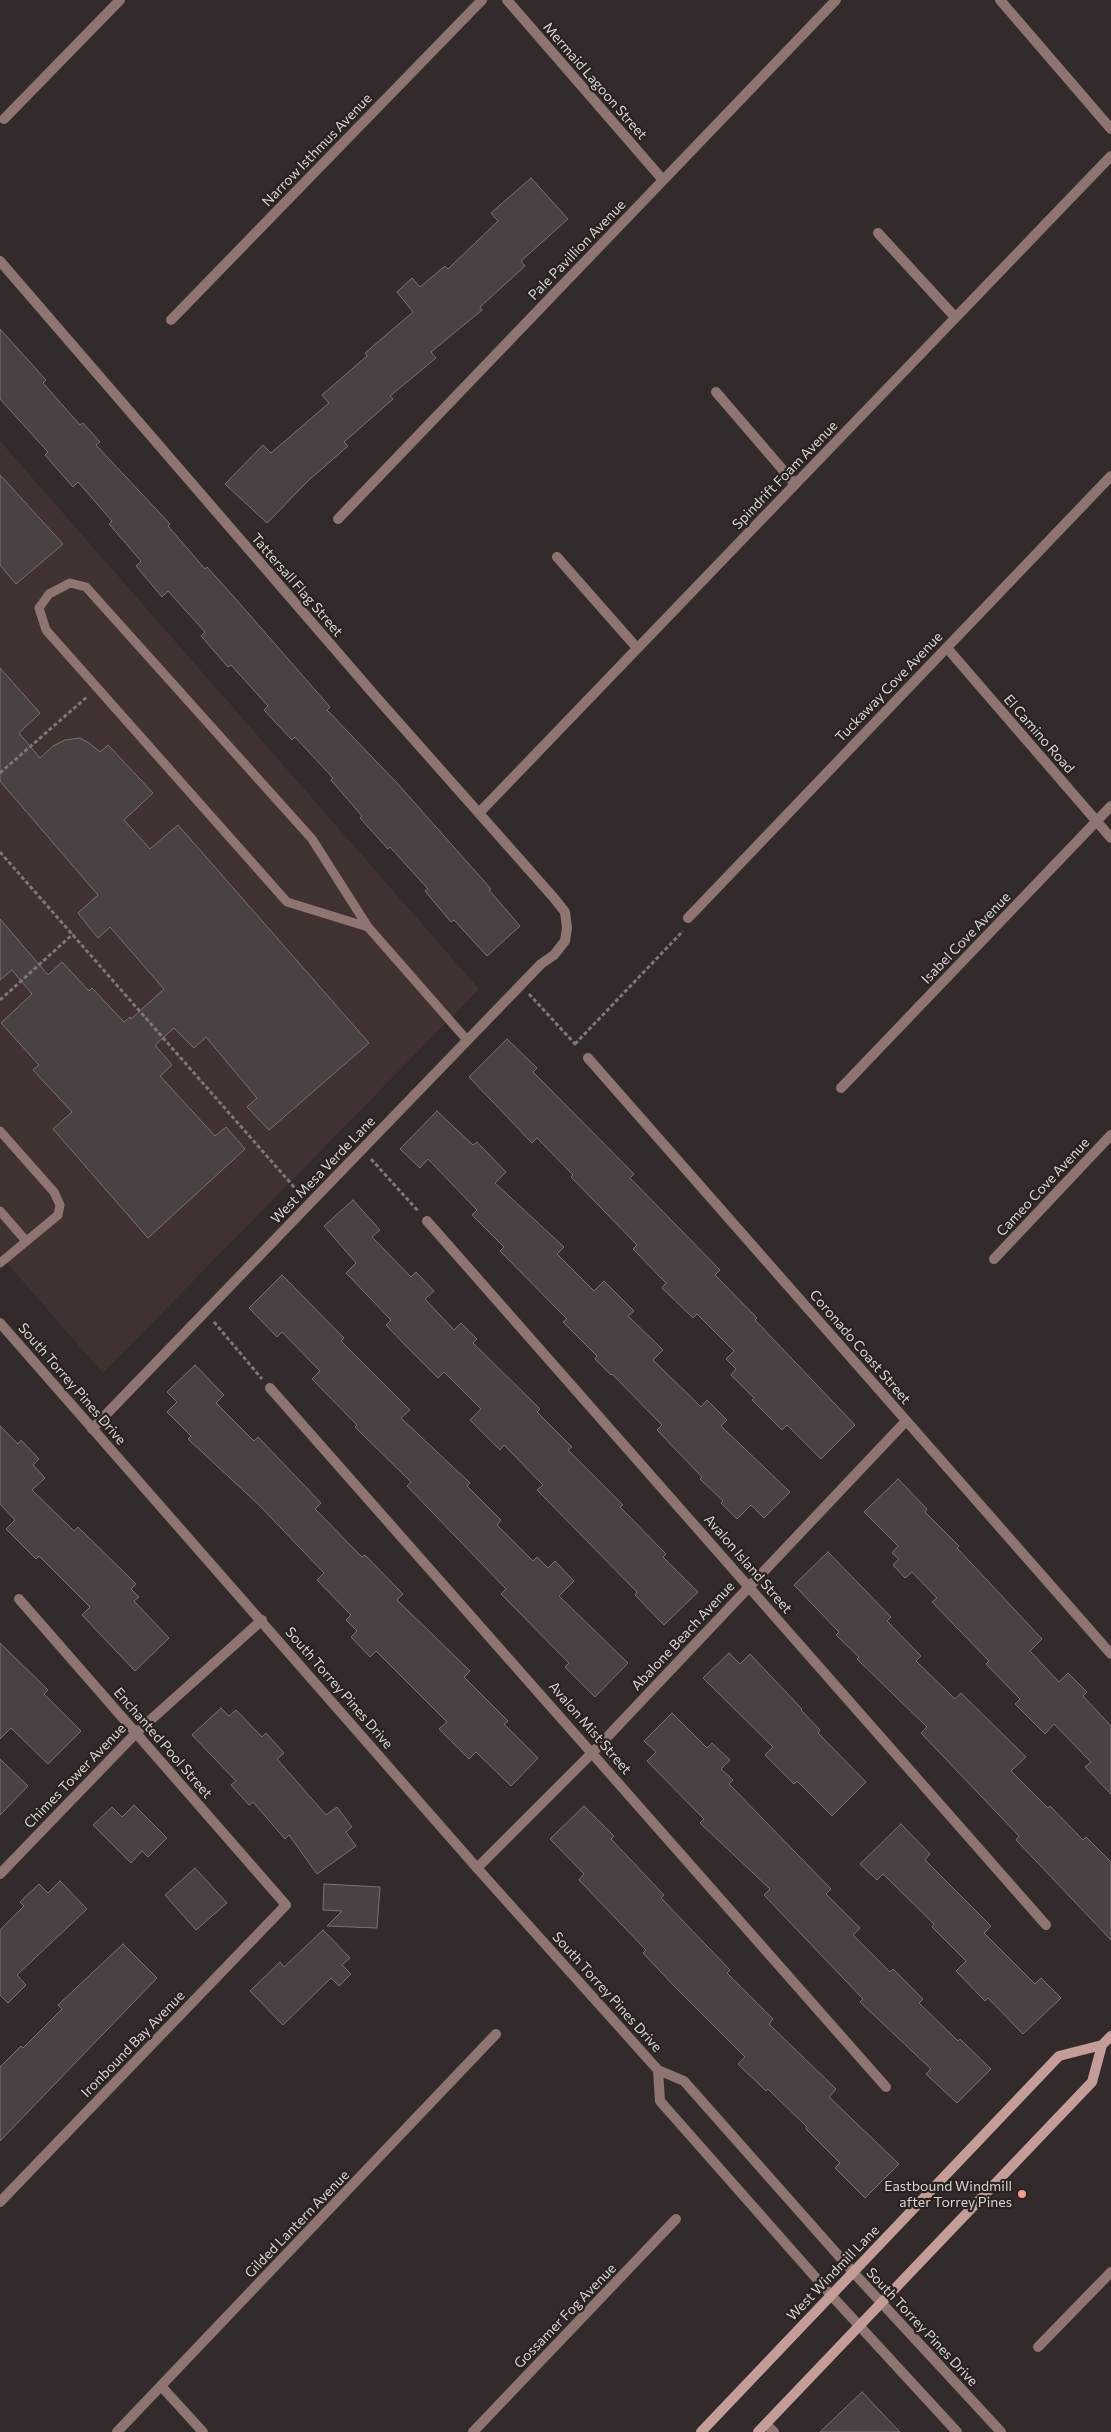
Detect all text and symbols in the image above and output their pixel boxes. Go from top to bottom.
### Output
street label: Mermaid Lagoon Street [539,19,651,143]
street label: Narrow Isthmus Avenue [259,90,375,210]
street label: Pale Pavillion Avenue [525,196,629,304]
street label: Spindrift Foam Avenue [729,417,841,533]
street label: Tattersall Flag Street [248,530,346,640]
street label: Tuckaway Cove Avenue [832,628,946,746]
street label: El Camino Road [1000,691,1078,777]
street label: Isabel Cove Avenue [918,889,1014,987]
street label: West Mesa Verde Lane [267,1113,379,1227]
street label: Cameo Cove Avenue [993,1134,1093,1240]
street label: Coronado Coast Street [806,1286,914,1408]
street label: South Torrey Pines Drive [15,1320,129,1448]
street label: Avalon Island Street [700,1511,796,1617]
street label: Abalone Beach Avenue [628,1578,738,1694]
street label: South Torrey Pines Drive [282,1624,396,1752]
street label: Avalon Mist Street [545,1678,635,1778]
street label: Enchanted Pool Street [110,1684,216,1802]
street label: Chimes Tower Avenue [21,1720,129,1832]
street label: South Torrey Pines Drive [549,1928,665,2056]
street label: Ironbound Bay Avenue [78,1987,188,2101]
street label: Gilded Lantern Avenue [241,2167,353,2281]
place label: Eastbound Windmill after Torrey Pines [884,2178,1012,2210]
marker: Eastbound Windmill after Torrey Pines [1016,2188,1028,2200]
street label: West Windmill Lane [783,2222,883,2324]
street label: Gossamer Fog Avenue [511,2260,619,2372]
street label: South Torrey Pines Drive [863,2264,981,2390]

